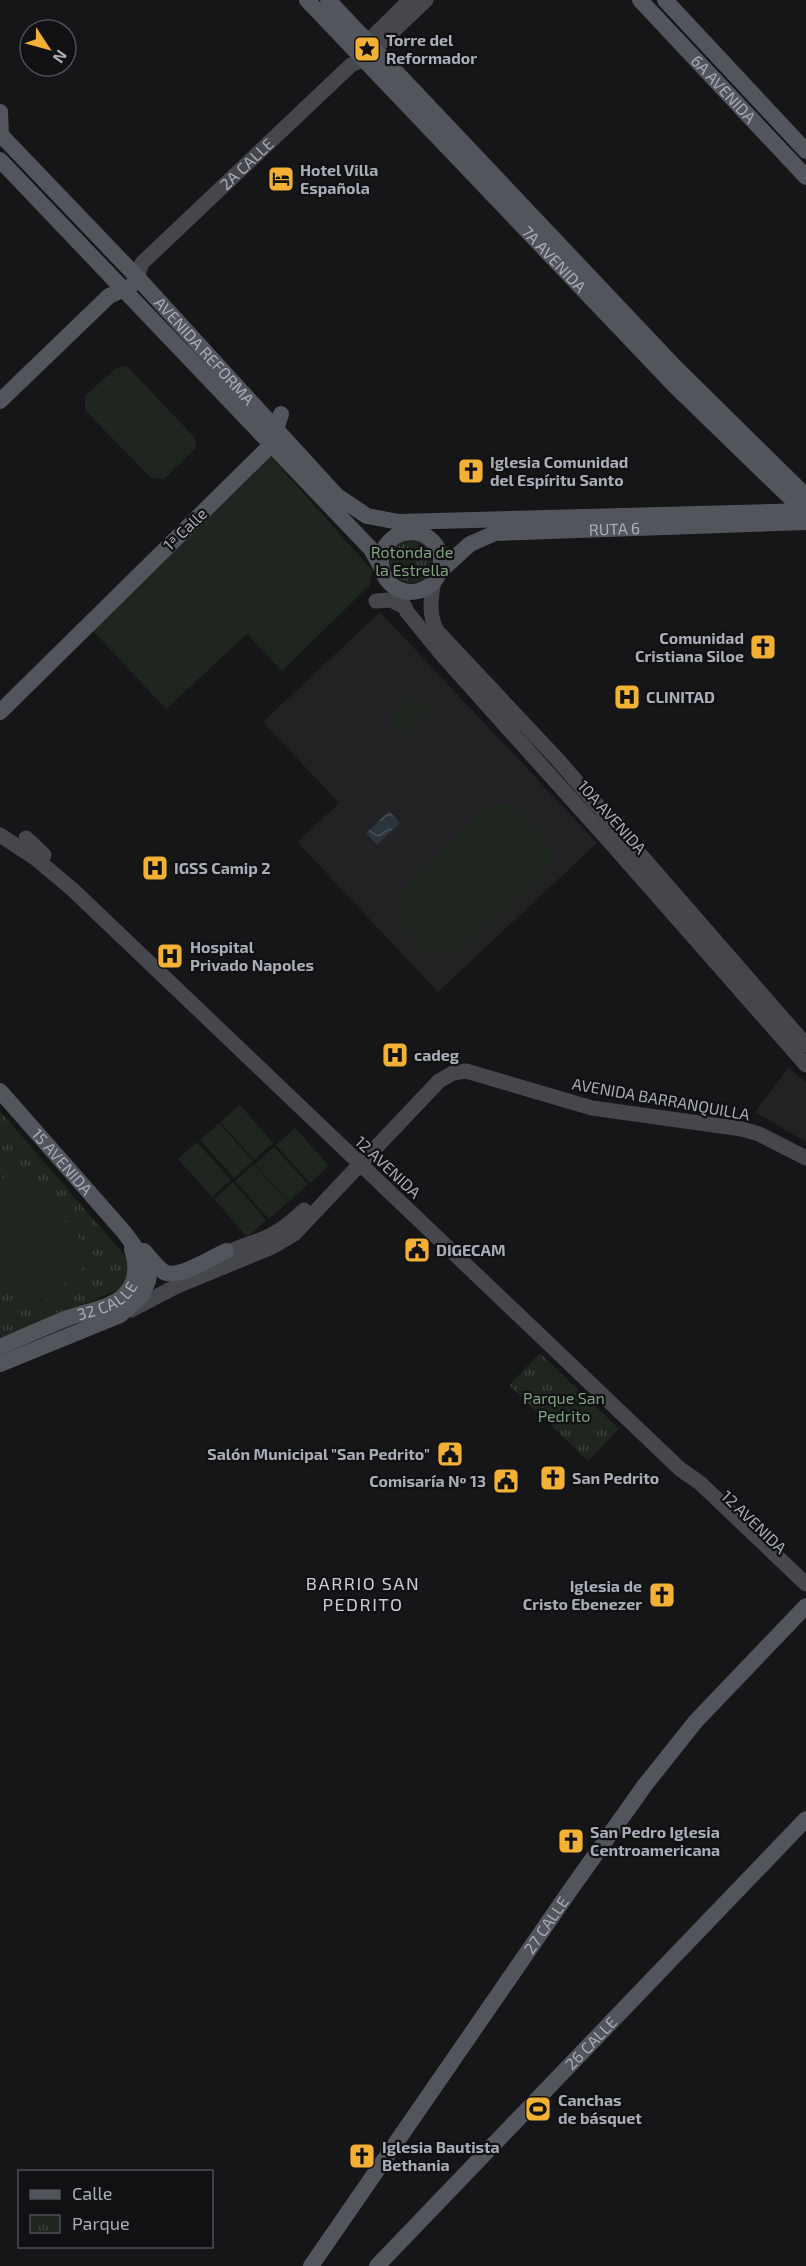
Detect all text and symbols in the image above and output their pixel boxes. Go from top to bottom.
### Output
north arrow [18,18,78,78]
place label: Torre del Reformador [386,30,477,67]
place icon: Torre del Reformador [352,34,382,64]
text: N [49,47,72,67]
street label: 6A AVENIDA [687,51,760,127]
street label: 2A CALLE [216,134,277,193]
place label: Hotel Villa Española [300,160,378,197]
hotel icon: Hotel Villa Española [266,164,296,194]
street label: 7A AVENIDA [518,222,590,296]
street label: AVENIDA REFORMA [151,293,259,408]
place label: Iglesia Comunidad del Espíritu Santo [490,452,628,489]
church icon: Iglesia Comunidad del Espíritu Santo [456,456,486,486]
street label: 1ª Calle [159,503,210,554]
street label: RUTA 6 [588,518,640,539]
park label: Rotonda de la Estrella [371,542,453,579]
place label: Comunidad Cristiana Siloe [635,628,744,665]
church icon: Comunidad Cristiana Siloe [748,632,778,662]
hospital icon: CLINITAD [612,682,642,712]
place label: CLINITAD [646,687,715,706]
street label: 10A AVENIDA [574,776,651,858]
hospital icon: IGSS Camip 2 [140,853,170,883]
place label: IGSS Camip 2 [174,858,271,877]
place label: Hospital Privado Napoles [190,937,314,974]
hospital icon: Hospital Privado Napoles [155,941,185,971]
hospital icon: cadeg [380,1040,410,1070]
place label: cadeg [414,1045,460,1064]
street label: AVENIDA BARRANQUILLA [571,1074,751,1124]
street label: 15 AVENIDA [28,1124,97,1198]
street label: 12 AVENIDA [352,1132,425,1202]
public building icon: DIGECAM [402,1235,432,1265]
place label: DIGECAM [436,1240,506,1259]
street label: 32 CALLE [75,1278,141,1323]
park label: Parque San Pedrito [523,1388,605,1425]
public building icon: Salón Municipal "San Pedrito" [435,1439,465,1469]
place label: Salón Municipal "San Pedrito" [207,1444,430,1463]
church icon: San Pedrito [538,1463,568,1493]
public building icon: Comisaría Nº 13 [491,1466,521,1496]
place label: San Pedrito [572,1468,659,1487]
place label: Comisaría Nº 13 [369,1471,486,1490]
street label: 12 AVENIDA [718,1486,791,1557]
district label: BARRIO SAN PEDRITO [306,1572,420,1615]
place label: Iglesia de Cristo Ebenezer [523,1576,642,1613]
church icon: Iglesia de Cristo Ebenezer [647,1580,677,1610]
place label: San Pedro Iglesia Centroamericana [590,1822,720,1859]
church icon: San Pedro Iglesia Centroamericana [556,1826,586,1856]
street label: 27 CALLE [519,1893,572,1957]
street label: 26 CALLE [561,2012,620,2073]
place label: Canchas de básquet [558,2090,642,2127]
sports icon: Canchas de básquet [523,2094,553,2124]
place label: Iglesia Bautista Bethania [382,2137,500,2174]
church icon: Iglesia Bautista Bethania [347,2141,377,2171]
legend [18,2170,213,2248]
text: Calle [72,2182,113,2204]
text: Parque [72,2212,130,2234]

